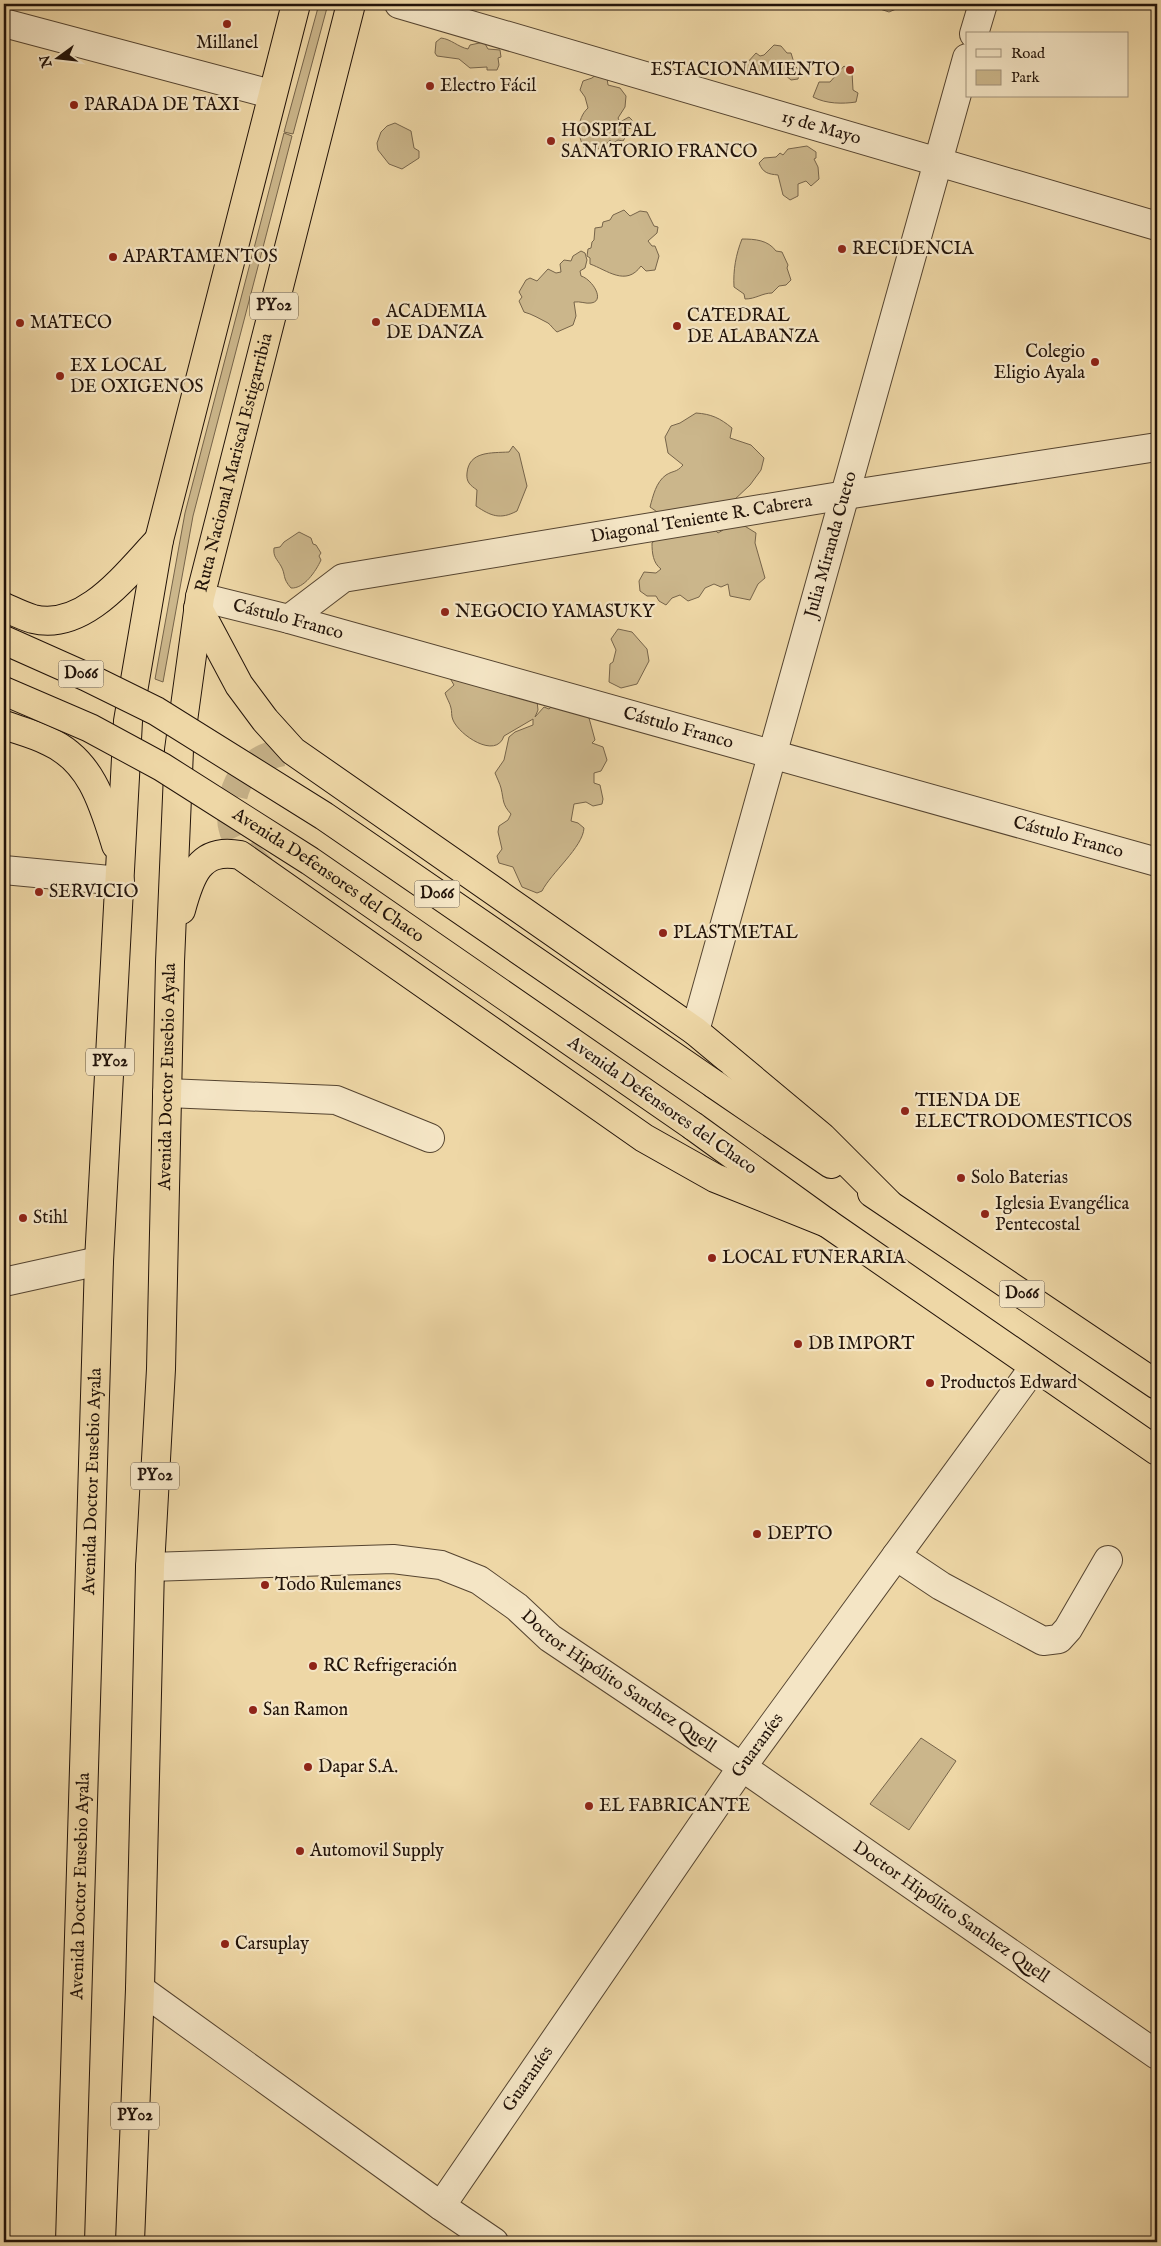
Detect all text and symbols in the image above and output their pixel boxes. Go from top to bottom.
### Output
marker: Millanel [221,18,233,30]
north arrow [32,32,82,82]
place label: Millanel [196,32,258,55]
legend [966,32,1128,98]
text: Road [1011,44,1046,63]
text: N [36,53,57,70]
place label: ESTACIONAMIENTO [651,59,840,82]
marker: ESTACIONAMIENTO [844,64,856,76]
text: Park [1011,68,1041,87]
place label: Electro Fácil [440,75,536,98]
marker: Electro Fácil [424,80,436,92]
place label: PARADA DE TAXI [84,94,240,117]
marker: PARADA DE TAXI [68,99,80,111]
street label: 15 de Mayo [779,105,864,150]
place label: HOSPITAL SANATORIO FRANCO [561,120,758,164]
marker: HOSPITAL SANATORIO FRANCO [545,135,557,147]
place label: RECIDENCIA [852,238,974,261]
marker: RECIDENCIA [836,243,848,255]
place label: APARTAMENTOS [122,246,278,269]
marker: APARTAMENTOS [107,251,119,263]
road number: PY02 [250,292,298,320]
place label: ACADEMIA DE DANZA [385,301,487,345]
place label: CATEDRAL DE ALABANZA [687,305,820,349]
place label: MATECO [30,312,112,335]
marker: ACADEMIA DE DANZA [370,316,382,328]
marker: MATECO [14,317,26,329]
marker: CATEDRAL DE ALABANZA [671,320,683,332]
street label: Ruta Nacional Mariscal Estigarribia [190,330,278,595]
place label: Colegio Eligio Ayala [994,341,1085,385]
place label: EX LOCAL DE OXIGENOS [70,355,204,399]
marker: Colegio Eligio Ayala [1089,356,1101,368]
marker: EX LOCAL DE OXIGENOS [54,370,66,382]
street label: Julia Miranda Cueto [799,469,862,622]
street label: Diagonal Teniente R. Cabrera [589,489,814,548]
street label: Cástulo Franco [230,594,346,645]
place label: NEGOCIO YAMASUKY [455,601,655,624]
marker: NEGOCIO YAMASUKY [439,606,451,618]
road number: D066 [58,661,104,688]
street label: Cástulo Franco [621,702,736,754]
street label: Avenida Defensores del Chaco [227,803,429,948]
street label: Cástulo Franco [1011,811,1126,864]
place label: SERVICIO [49,881,138,904]
road number: D066 [414,881,460,908]
marker: SERVICIO [33,886,45,898]
place label: PLASTMETAL [673,922,798,945]
marker: PLASTMETAL [657,927,669,939]
street label: Avenida Doctor Eusebio Ayala [153,963,181,1191]
street label: Avenida Defensores del Chaco [562,1031,761,1180]
road number: PY02 [86,1048,134,1076]
place label: TIENDA DE ELECTRODOMESTICOS [915,1090,1132,1134]
marker: TIENDA DE ELECTRODOMESTICOS [899,1105,911,1117]
place label: Solo Baterias [971,1167,1068,1190]
marker: Solo Baterias [955,1172,967,1184]
place label: Iglesia Evangélica Pentecostal [995,1193,1130,1237]
place label: Stihl [33,1207,68,1230]
marker: Iglesia Evangélica Pentecostal [979,1208,991,1220]
marker: Stihl [17,1212,29,1224]
place label: LOCAL FUNERARIA [722,1247,906,1270]
marker: LOCAL FUNERARIA [706,1252,718,1264]
road number: D066 [1000,1280,1044,1308]
place label: DB IMPORT [808,1333,914,1356]
marker: DB IMPORT [792,1338,804,1350]
street label: Avenida Doctor Eusebio Ayala [78,1367,107,1596]
place label: Productos Edward [940,1372,1078,1395]
marker: Productos Edward [924,1377,936,1389]
road number: PY02 [131,1462,179,1490]
place label: DEPTO [767,1523,832,1546]
marker: DEPTO [751,1528,763,1540]
place label: Todo Rulemanes [275,1574,401,1597]
marker: Todo Rulemanes [259,1579,271,1591]
street label: Doctor Hipólito Sanchez Quell [516,1605,721,1758]
place label: RC Refrigeración [323,1655,457,1678]
marker: RC Refrigeración [307,1660,319,1672]
place label: San Ramon [263,1699,348,1722]
marker: San Ramon [247,1704,259,1716]
street label: Guaraníes [726,1708,789,1782]
place label: Dapar S.A. [318,1756,398,1779]
marker: Dapar S.A. [302,1761,314,1773]
street label: Avenida Doctor Eusebio Ayala [66,1772,95,2001]
place label: EL FABRICANTE [599,1795,750,1818]
marker: EL FABRICANTE [583,1800,595,1812]
street label: Doctor Hipólito Sanchez Quell [848,1836,1054,1988]
place label: Automovil Supply [309,1840,444,1863]
marker: Automovil Supply [294,1845,306,1857]
place label: Carsuplay [235,1933,309,1956]
marker: Carsuplay [219,1938,231,1950]
street label: Guaraníes [497,2042,559,2116]
road number: PY02 [111,2102,159,2130]

